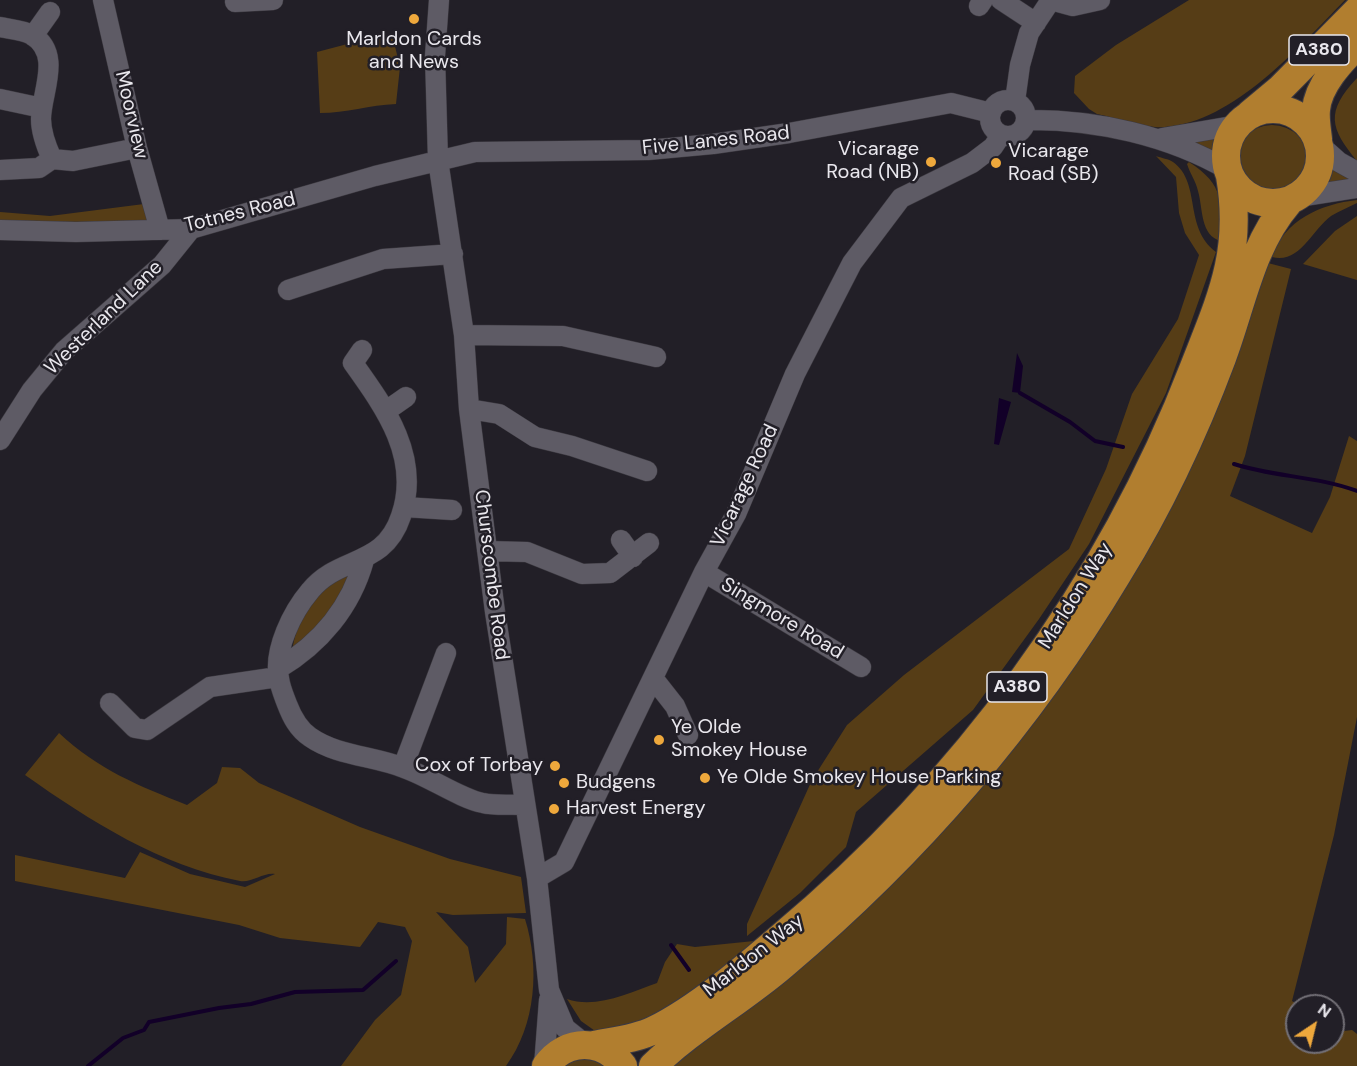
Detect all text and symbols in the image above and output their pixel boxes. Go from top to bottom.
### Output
marker: Marldon Cards and News [407,12,421,26]
place label: Marldon Cards and News [346,28,482,75]
road number: A380 [1289,35,1349,65]
street label: Moorview [109,69,153,161]
street label: Five Lanes Road [641,121,791,161]
place label: Vicarage Road (NB) [826,138,919,185]
place label: Vicarage Road (SB) [1008,140,1098,187]
marker: Vicarage Road (NB) [924,155,938,169]
marker: Vicarage Road (SB) [989,156,1003,170]
street label: Totnes Road [182,188,298,238]
street label: Westerland Lane [40,256,168,380]
street label: Vicarage Road [706,421,784,551]
street label: Churscombe Road [469,488,513,662]
street label: Marldon Way [1034,538,1118,654]
street label: Singmore Road [716,573,848,665]
road number: A380 [987,672,1047,702]
place label: Ye Olde Smokey House [671,716,807,763]
marker: Ye Olde Smokey House [652,733,666,747]
place label: Cox of Torbay [415,754,543,778]
marker: Cox of Torbay [548,759,562,773]
place label: Ye Olde Smokey House Parking [717,766,1001,790]
place label: Budgens [576,771,656,795]
marker: Ye Olde Smokey House Parking [698,771,712,785]
marker: Budgens [557,776,571,790]
place label: Harvest Energy [566,797,706,821]
marker: Harvest Energy [547,802,561,816]
street label: Marldon Way [699,909,809,1003]
north arrow [1285,994,1345,1054]
text: N [1314,999,1335,1022]

